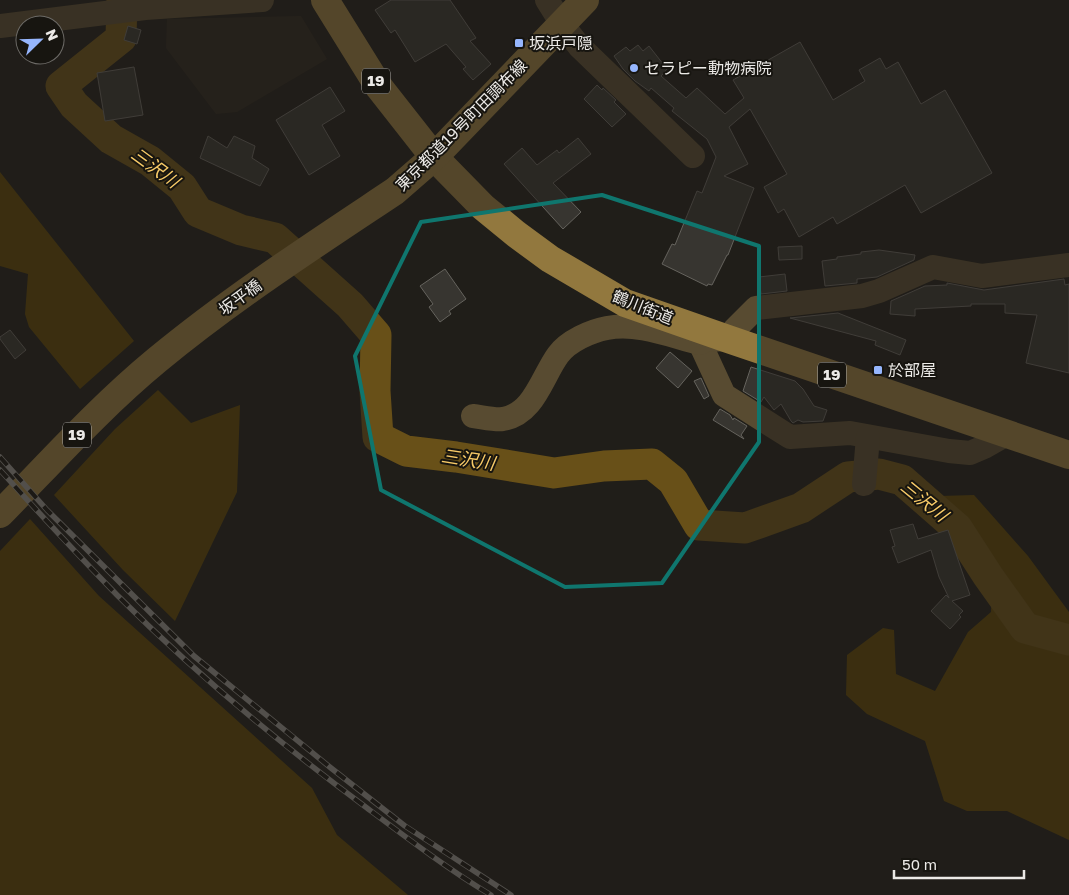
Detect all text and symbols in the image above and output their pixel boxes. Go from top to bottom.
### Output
north arrow [15,15,65,65]
text: N [43,27,62,43]
place label: 坂浜戸隠 [529,33,593,53]
marker: 坂浜戸隠 [513,37,525,49]
street label: 東京都道19号町田調布線 [391,55,531,195]
place label: セラピー動物病院 [644,58,772,78]
marker: セラピー動物病院 [628,62,640,74]
road number: 19 [362,68,390,94]
water label: 三沢川 [127,142,186,193]
street label: 坂平橋 [215,275,265,319]
street label: 鶴川街道 [610,286,676,328]
place label: 於部屋 [888,360,936,380]
road number: 19 [818,362,846,388]
marker: 於部屋 [872,364,884,376]
road number: 19 [63,422,91,448]
water label: 三沢川 [440,444,499,474]
water label: 三沢川 [897,475,954,527]
scale bar [894,848,1024,880]
text: 50 m [902,855,937,873]

